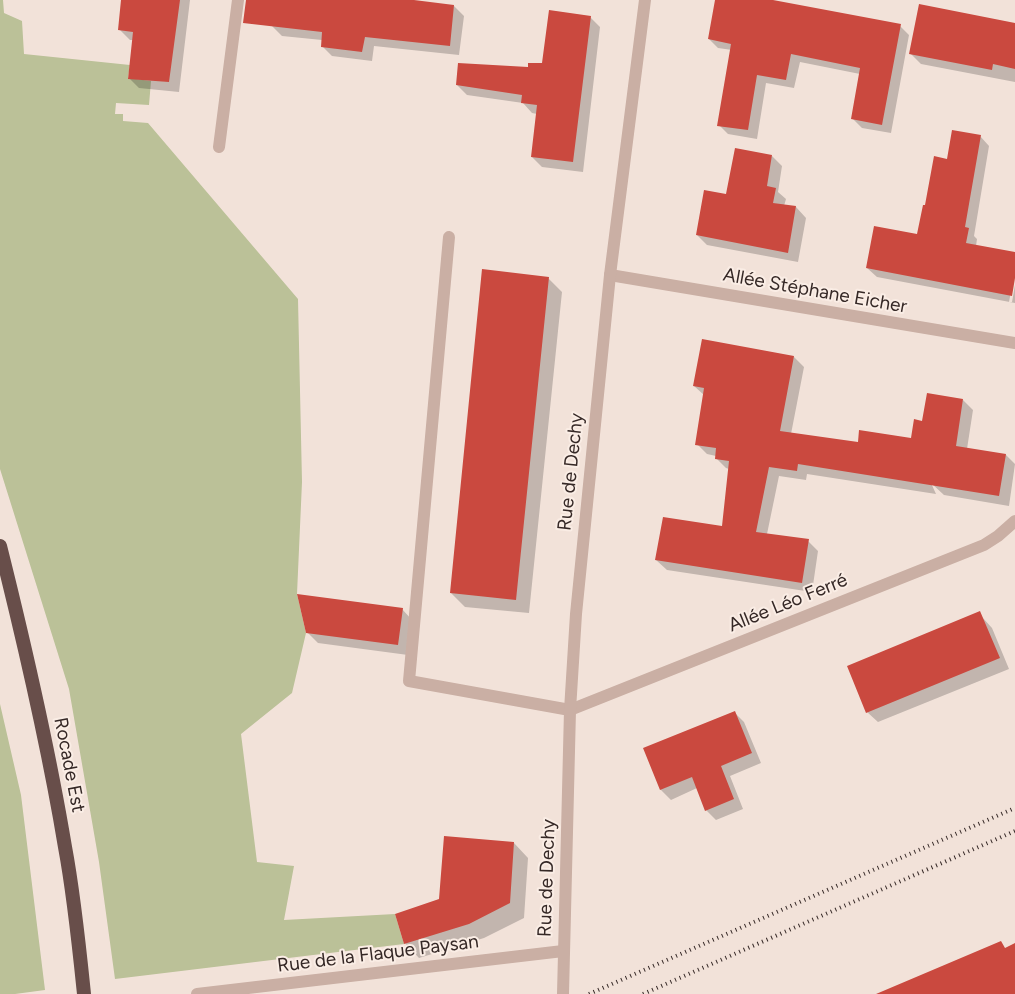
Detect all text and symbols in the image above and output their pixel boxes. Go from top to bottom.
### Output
street label: Allée Stéphane Eicher [721,264,909,318]
street label: Rue de Dechy [553,412,589,532]
street label: Allée Léo Ferré [725,569,851,637]
street label: Rocade Est [49,716,89,814]
street label: Rue de Dechy [534,819,560,937]
street label: Rue de la Flaque Paysan [276,930,480,978]

